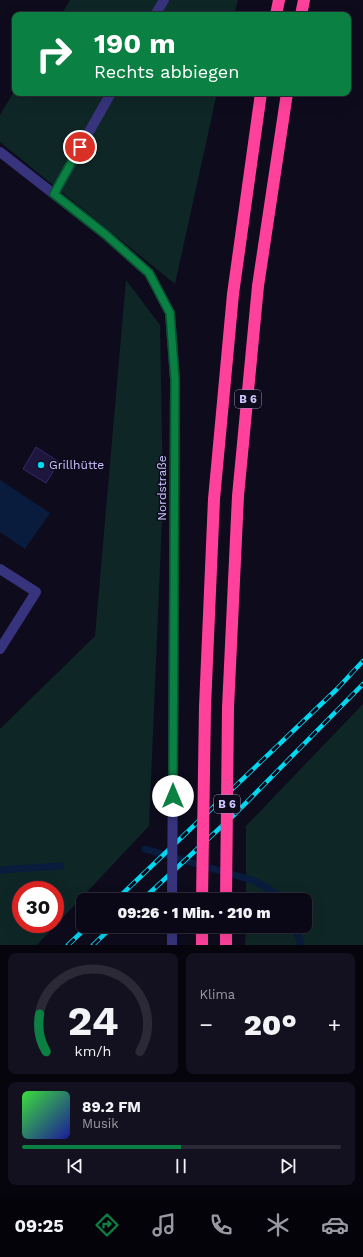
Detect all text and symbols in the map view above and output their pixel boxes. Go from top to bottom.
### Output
text: 190 m [94,27,176,60]
icon: right [28,28,80,80]
text: Rechts abbiegen [94,61,239,82]
pin [63,130,97,164]
icon: arrive [69,136,91,158]
road number: B 6 [235,390,261,408]
street label: Nordstraße [155,455,169,521]
place label: Grillhütte [49,458,104,472]
marker: Grillhütte [36,460,46,470]
position arrow [152,775,194,817]
road number: B 6 [214,795,240,813]
speed limit sign: 30 [12,881,64,933]
text: 09:26 · 1 Min. · 210 m [117,904,271,922]
text: Klima [200,987,235,1002]
text: 24 [67,995,118,1044]
text: 20° [244,1007,297,1042]
text: − [200,1012,213,1037]
text: + [328,1012,341,1037]
text: km/h [74,1042,111,1058]
text: 89.2 FM [82,1098,141,1116]
text: Musik [82,1116,119,1131]
icon: previous [64,1155,86,1177]
icon: pause [170,1155,192,1177]
icon: next [277,1155,299,1177]
icon: directions [93,1211,121,1239]
icon: music [150,1211,178,1239]
icon: phone [207,1211,235,1239]
icon: climate [264,1211,292,1239]
icon: car [321,1211,349,1239]
text: 09:25 [14,1215,64,1236]

